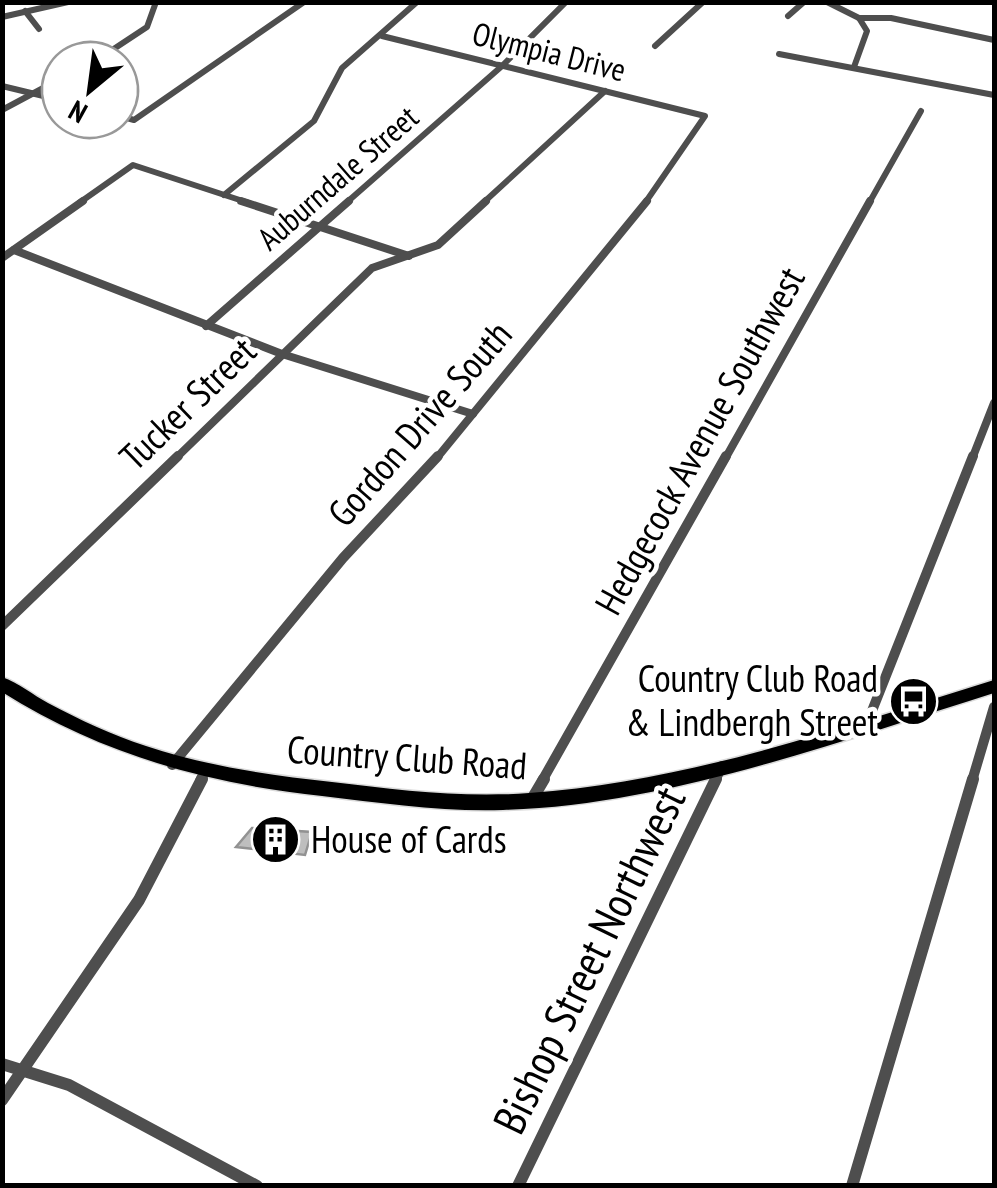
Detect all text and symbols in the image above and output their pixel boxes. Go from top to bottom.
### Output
street label: Olympia Drive [468,12,630,90]
north arrow [40,40,140,140]
text: N [62,92,93,132]
street label: Auburndale Street [248,96,427,259]
street label: Hedgecock Avenue Southwest [583,258,815,623]
street label: Gordon Drive South [316,310,522,536]
street label: Tucker Street [108,326,266,480]
place label: Country Club Road & Lindbergh Street [625,653,879,746]
bus stop icon: Country Club Road & Lindbergh Street [887,675,939,727]
street label: Country Club Road [286,724,529,789]
street label: Bishop Street Northwest [479,776,697,1142]
building icon: House of Cards [250,814,302,866]
place label: House of Cards [311,814,507,863]

